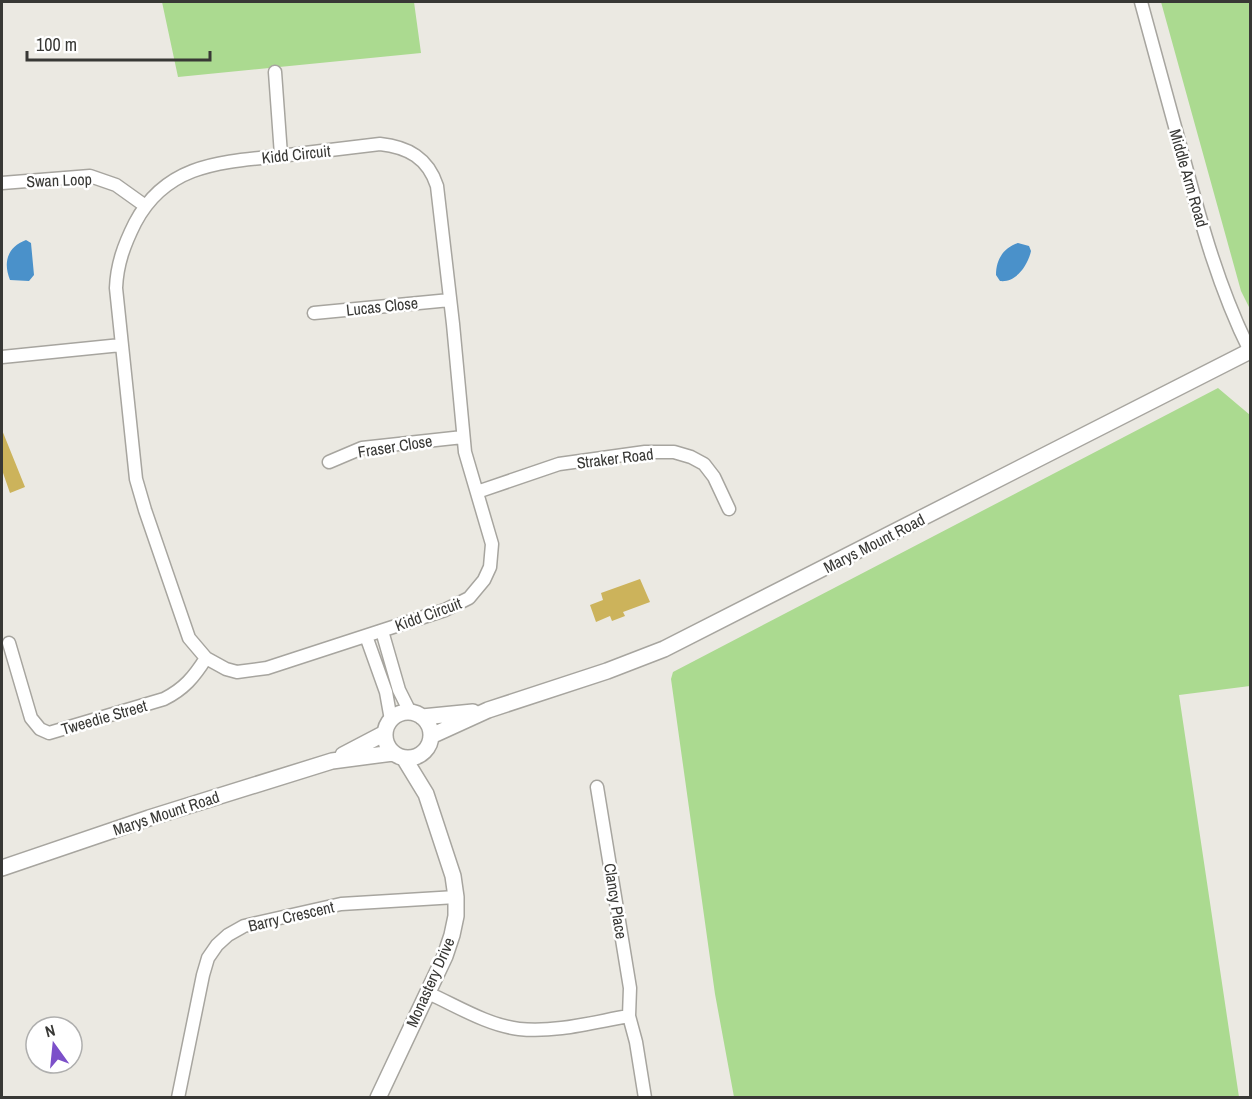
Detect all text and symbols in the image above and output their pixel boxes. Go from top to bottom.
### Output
scale bar [27,24,210,62]
text: 100 m [36,32,77,57]
street label: Middle Arm Road [1164,126,1214,230]
street label: Kidd Circuit [260,139,332,169]
street label: Swan Loop [26,168,92,192]
street label: Lucas Close [345,291,419,321]
street label: Fraser Close [356,429,434,463]
street label: Straker Road [575,442,655,474]
street label: Marys Mount Road [820,508,928,578]
street label: Kidd Circuit [392,592,465,636]
street label: Tweedie Street [59,694,150,740]
street label: Marys Mount Road [110,785,222,841]
street label: Clancy Place [599,861,633,941]
street label: Barry Crescent [246,895,336,937]
street label: Monastery Drive [400,934,460,1030]
north arrow [24,1015,84,1075]
text: N [43,1019,58,1042]

